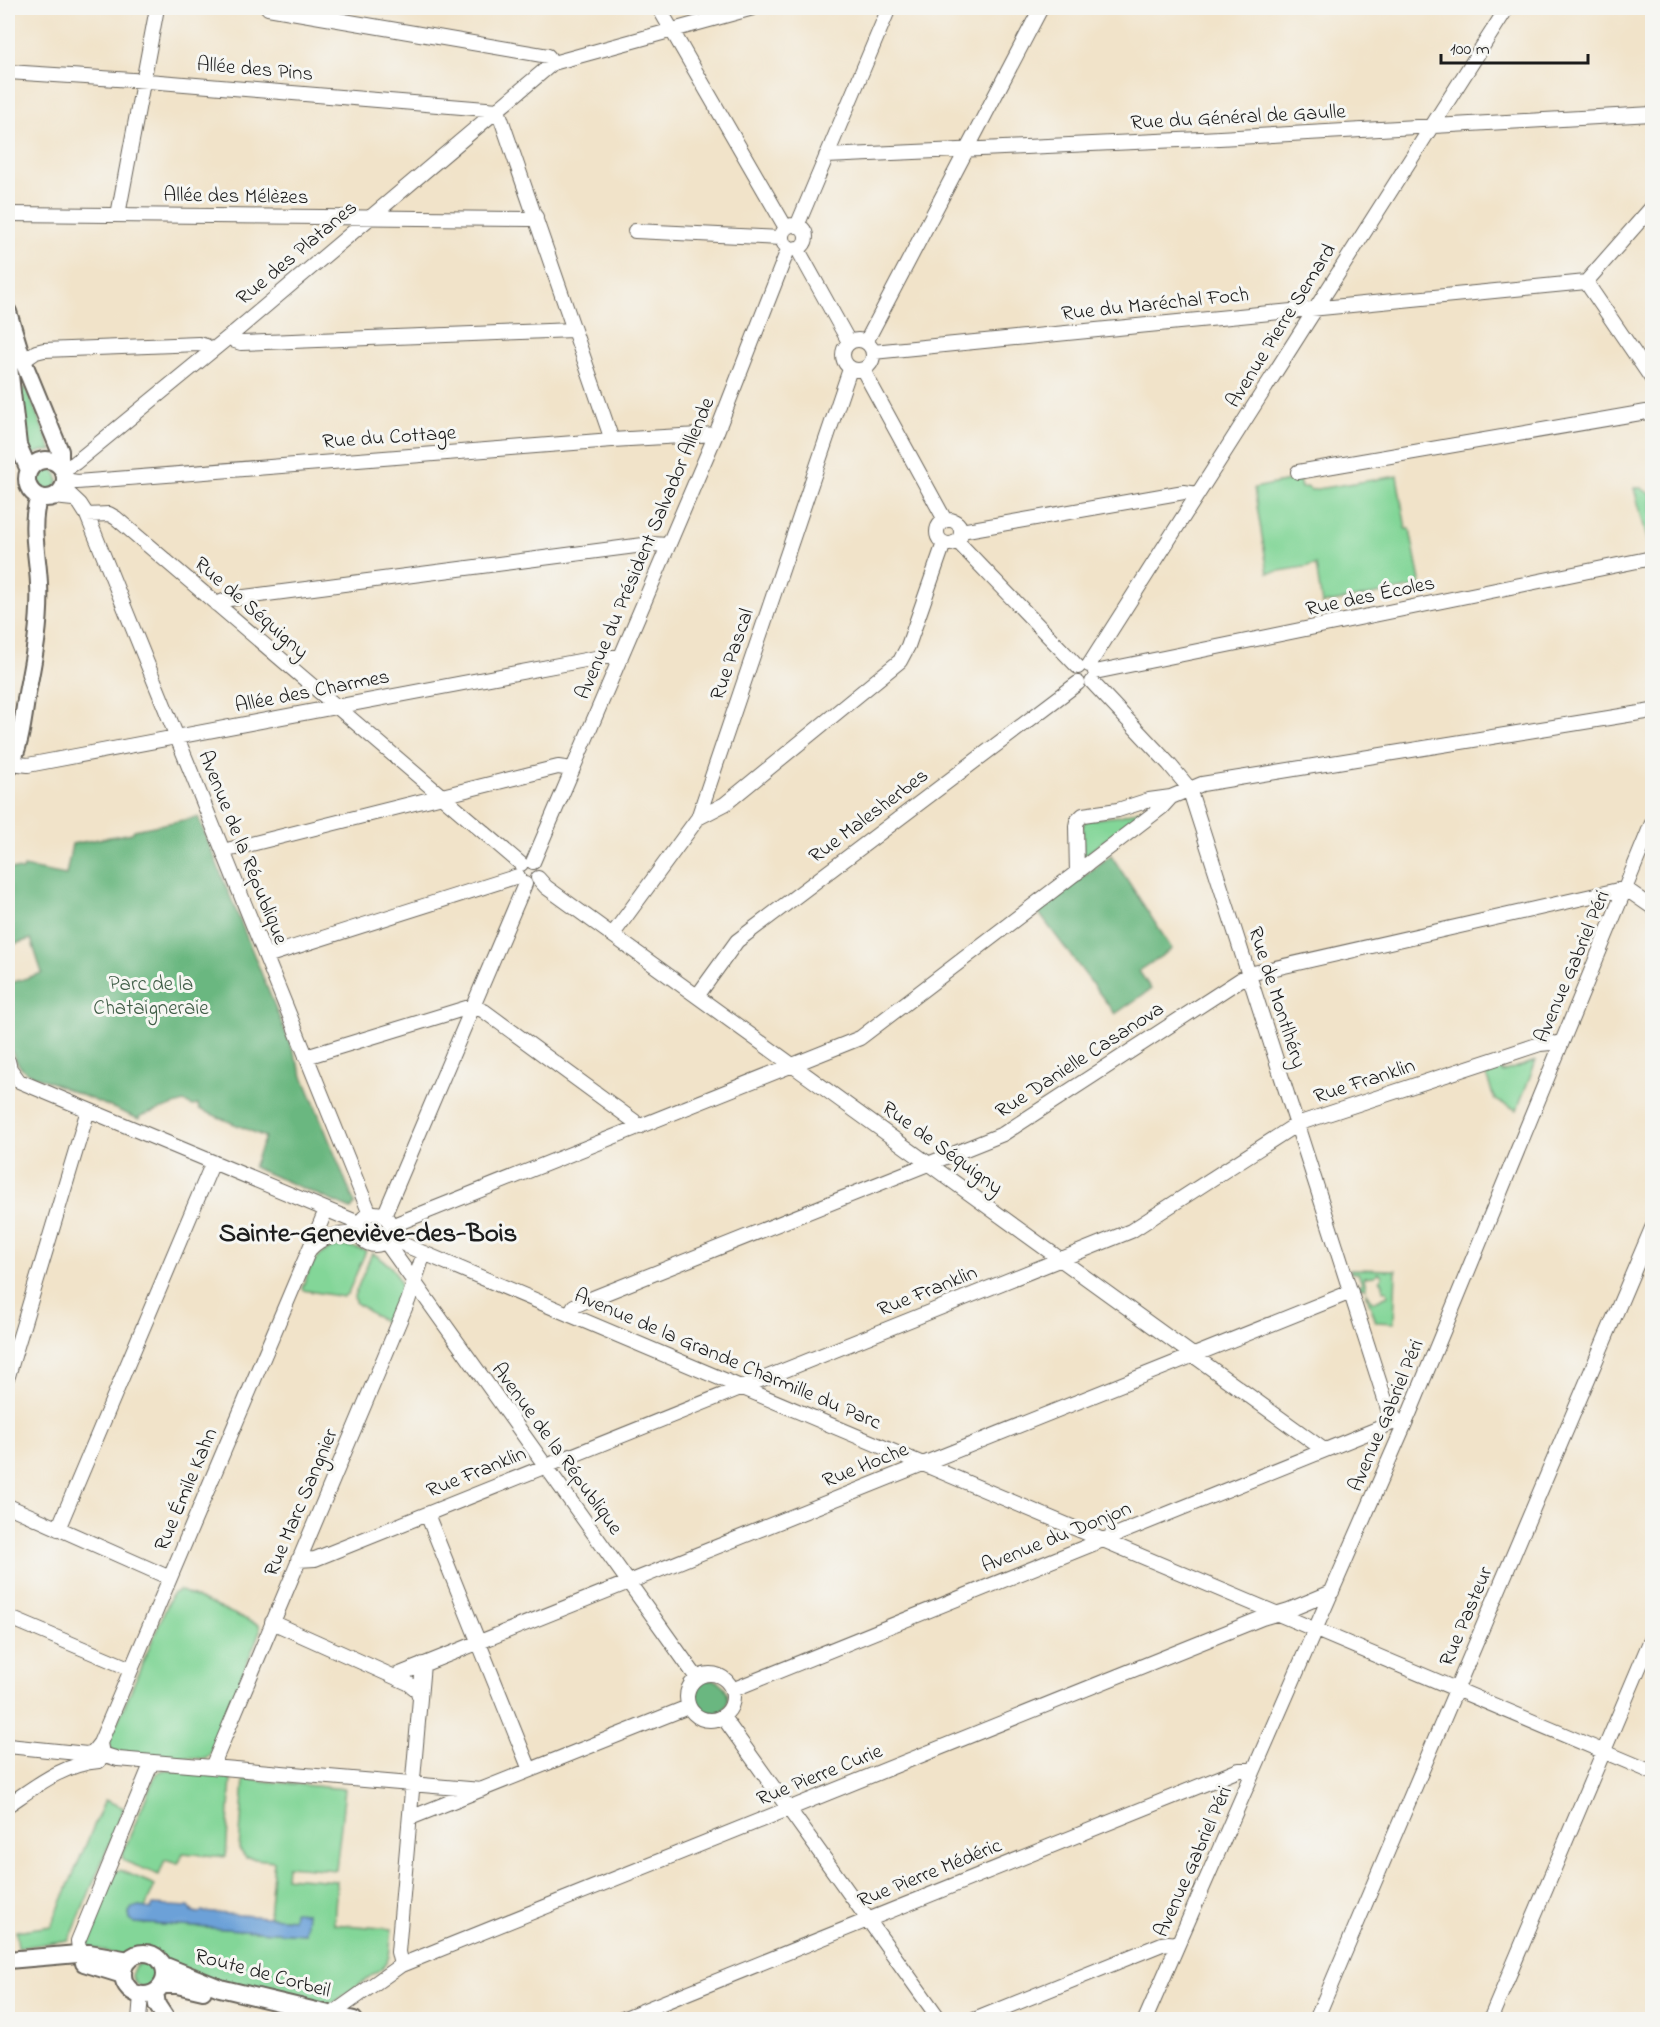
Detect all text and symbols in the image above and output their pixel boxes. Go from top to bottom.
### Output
scale bar [1441,27,1588,65]
text: 100 m [1450,37,1490,63]
street label: Allée des Pins [195,50,314,90]
street label: Rue du Général de Gaulle [1130,97,1347,139]
street label: Allée des Mélèzes [163,181,309,213]
street label: Rue des Platanes [230,194,364,313]
street label: Avenue Pierre Semard [1219,238,1345,414]
street label: Rue du Maréchal Foch [1060,280,1251,330]
street label: Avenue du Président Salvador Allende [568,393,723,704]
street label: Rue du Cottage [321,418,458,460]
street label: Rue de Séquigny [185,550,315,668]
street label: Rue des Écoles [1303,569,1438,625]
street label: Rue Pascal [703,605,763,705]
street label: Allée des Charmes [232,662,392,722]
street label: Avenue de la République [189,746,295,950]
street label: Rue Malesherbes [803,762,935,872]
street label: Avenue Gabriel Péri [1527,886,1618,1048]
street label: Rue de Montlhéry [1237,923,1313,1073]
park label: Parc de la Chataigneraie [93,970,209,1026]
street label: Rue Danielle Casanova [990,995,1170,1127]
street label: Rue Franklin [1310,1051,1419,1112]
street label: Rue de Séquigny [874,1094,1009,1205]
district label: Sainte-Geneviève-des-Bois [219,1215,517,1254]
street label: Rue Franklin [873,1258,982,1325]
street label: Avenue de la Grande Charmille du Parc [569,1281,886,1439]
street label: Avenue Gabriel Péri [1341,1335,1432,1497]
street label: Avenue de la République [483,1357,630,1542]
street label: Rue Émile Kahn [147,1424,226,1556]
street label: Rue Marc Sangnier [257,1424,349,1582]
street label: Rue Hoche [818,1435,914,1497]
street label: Rue Franklin [422,1439,531,1506]
street label: Avenue du Donjon [977,1494,1136,1582]
street label: Rue Pasteur [1432,1562,1502,1671]
street label: Rue Pierre Curie [752,1737,888,1815]
street label: Avenue Gabriel Péri [1147,1781,1241,1942]
street label: Rue Pierre Médéric [853,1831,1007,1916]
street label: Route de Corbeil [191,1941,334,2006]

